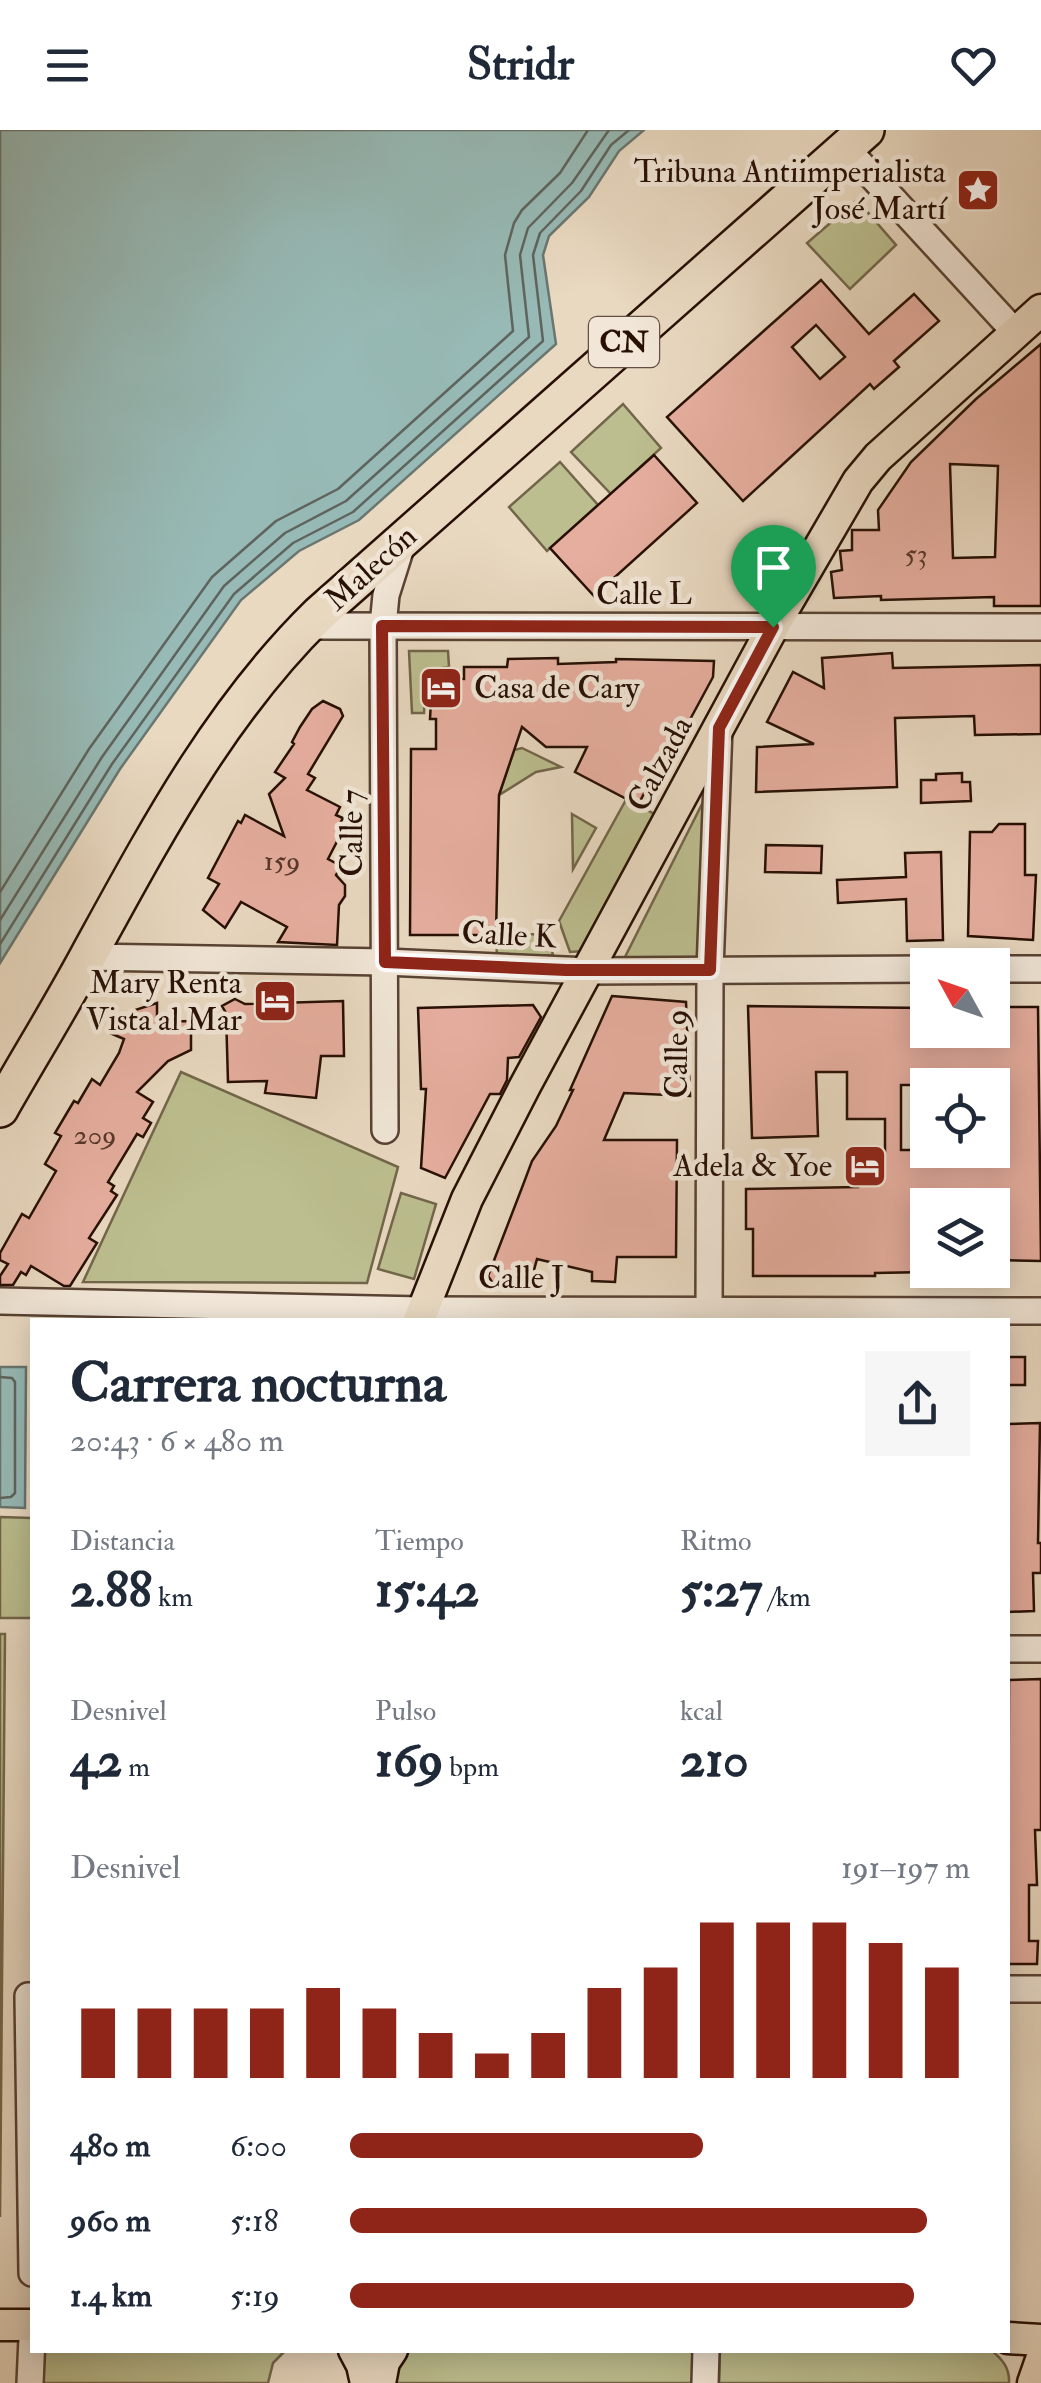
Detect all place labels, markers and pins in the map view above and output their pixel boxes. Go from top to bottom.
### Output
place label: Tribuna Antiimperialista José Martí [634,152,948,229]
place icon: Tribuna Antiimperialista José Martí [955,167,1001,213]
pin [731,525,816,628]
hotel icon: Casa de Cary [418,665,464,711]
place label: Casa de Cary [474,668,641,708]
place label: Mary Renta Vista al Mar [86,963,243,1040]
hotel icon: Mary Renta Vista al Mar [252,978,298,1024]
hotel icon: Adela & Yoe [842,1143,888,1189]
place label: Adela & Yoe [672,1146,832,1186]

